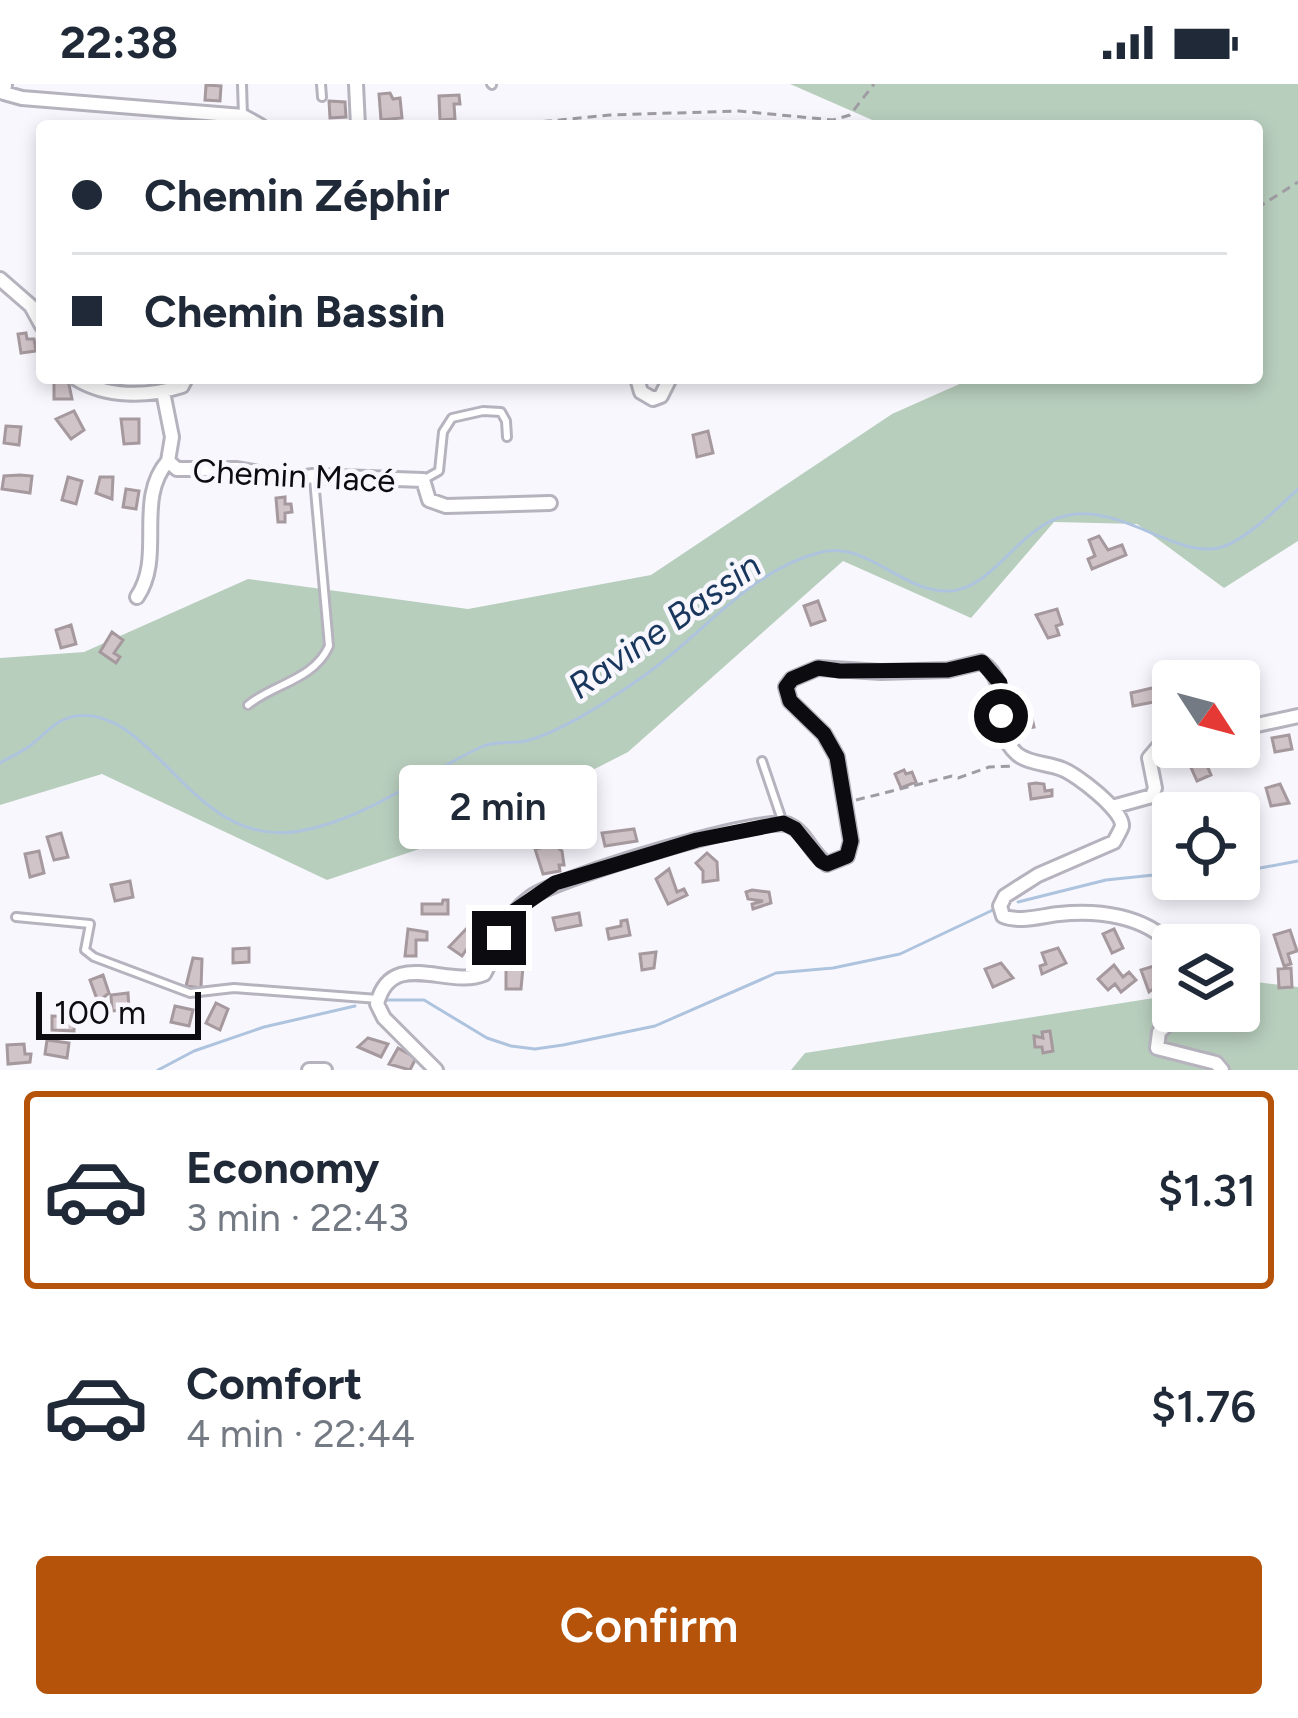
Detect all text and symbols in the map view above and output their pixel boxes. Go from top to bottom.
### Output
text: 22:38 [60,15,178,69]
text: Chemin Zéphir [144,168,450,222]
text: Chemin Bassin [144,284,445,338]
street label: Chemin Macé [191,451,396,500]
water label: Ravine Bassin [560,543,769,708]
north arrow [1152,660,1260,768]
map controls [1152,660,1260,1032]
route start [974,689,1028,743]
callout: 2 min [400,764,598,848]
text: 2 min [449,783,547,830]
button: locate [1152,792,1260,900]
route end [472,911,526,965]
button: layers [1152,924,1260,1032]
scale bar [36,986,201,1039]
text: 100 m [54,993,146,1032]
icon: car [42,1136,150,1244]
text: Economy [186,1140,379,1194]
text: $1.31 [1158,1163,1256,1217]
text: 3 min · 22:43 [186,1194,409,1241]
icon: car [42,1352,150,1460]
text: Comfort [186,1356,362,1410]
text: $1.76 [1151,1379,1256,1433]
text: 4 min · 22:44 [186,1410,415,1457]
button: Confirm [36,1556,1262,1694]

